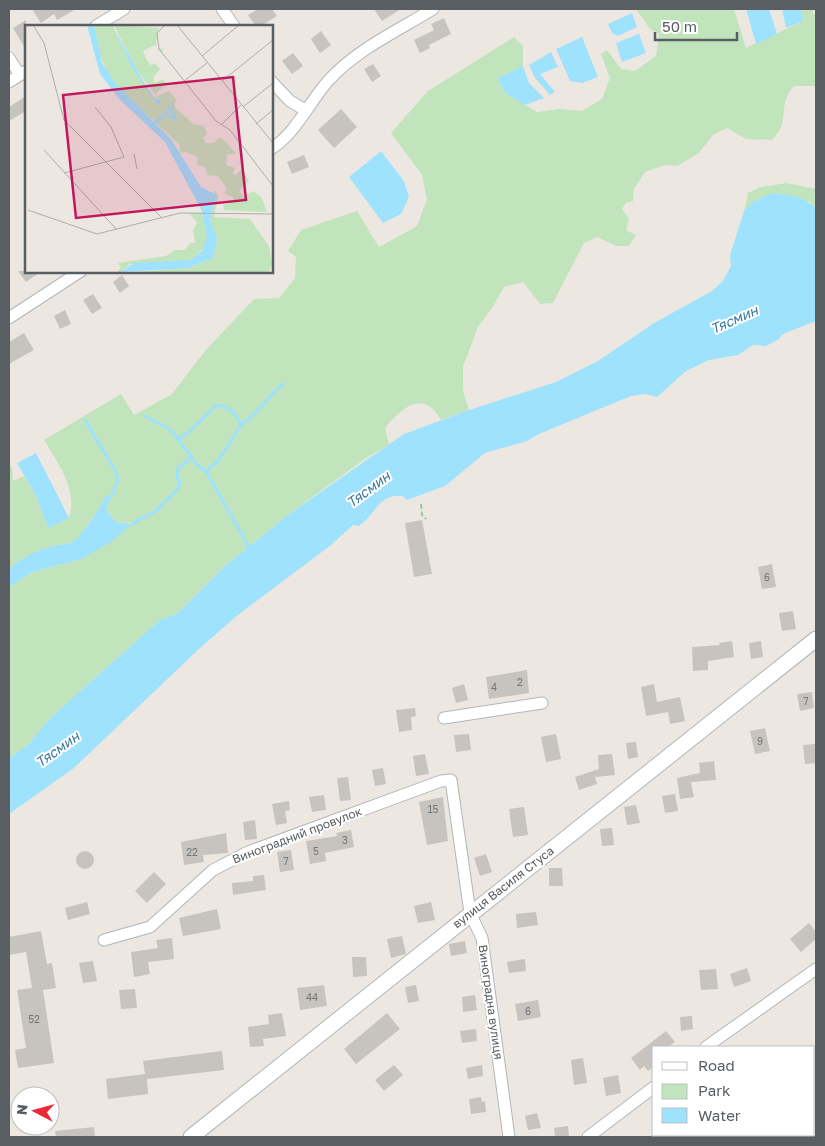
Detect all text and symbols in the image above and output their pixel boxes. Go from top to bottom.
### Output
scale bar [655,10,738,42]
text: 50 m [662,17,697,35]
inset map [25,25,272,272]
water label: Тясмин [708,300,762,337]
water label: Тясмин [343,466,394,511]
house number: 6 [764,571,770,583]
house number: 2 [517,676,523,688]
house number: 4 [491,681,497,693]
house number: 7 [803,695,809,707]
water label: Тясмин [32,727,83,771]
house number: 9 [757,735,763,747]
street label: Виноградний провулок [230,803,364,867]
house number: 15 [428,803,439,815]
house number: 3 [342,834,348,846]
street label: вулиця Василя Стуса [449,843,557,931]
house number: 5 [313,845,319,857]
house number: 22 [186,846,198,858]
house number: 7 [283,855,289,867]
street label: Виноградна вулиця [476,944,506,1060]
house number: 44 [306,991,318,1003]
house number: 6 [525,1005,531,1017]
house number: 52 [28,1013,40,1025]
legend [652,1046,815,1136]
text: Road [698,1056,735,1074]
text: Park [698,1081,731,1099]
north arrow [10,1086,60,1136]
text: N [13,1103,31,1116]
text: Water [698,1106,741,1124]

